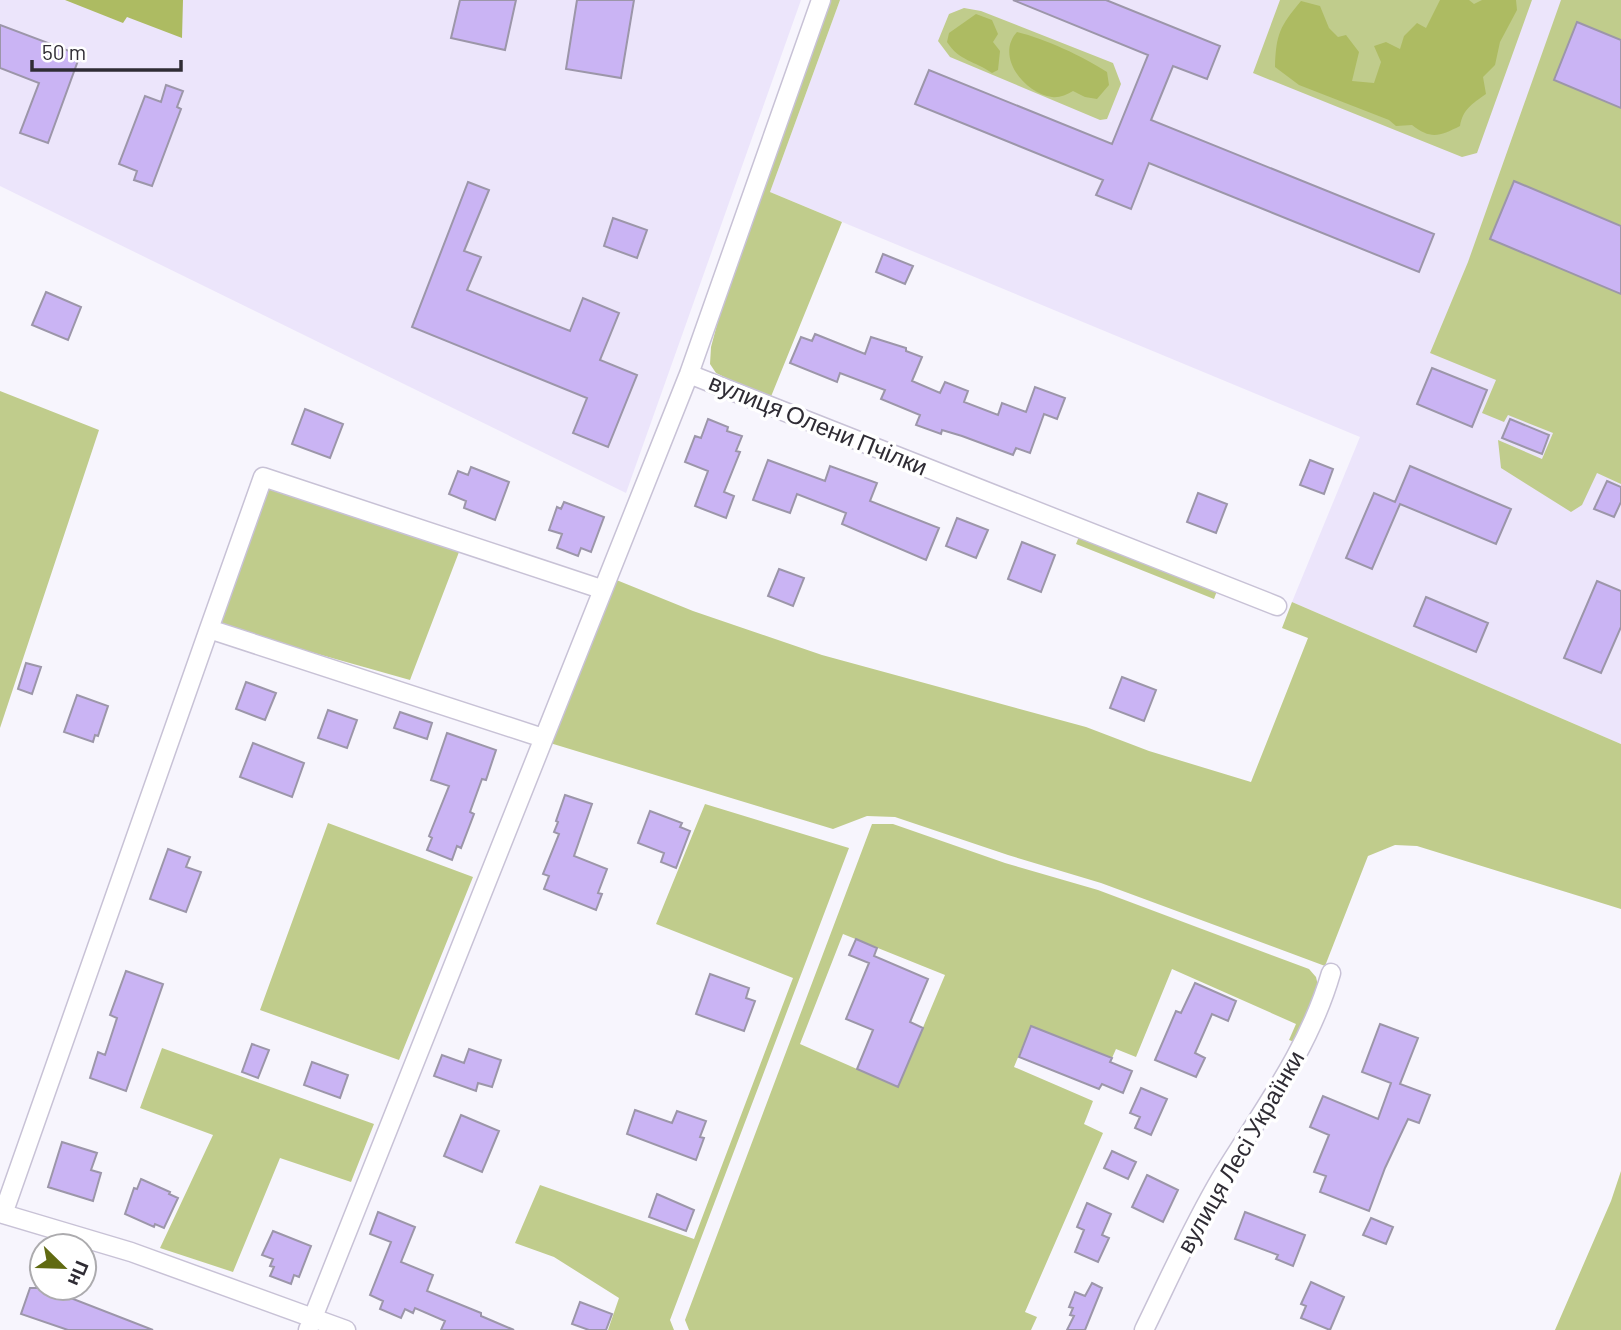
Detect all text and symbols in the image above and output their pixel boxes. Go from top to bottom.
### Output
scale bar [32,28,180,72]
text: 50 m [42,39,86,64]
street label: вулиця Олени Пчілки [705,367,932,481]
street label: вулиця Лесі Українки [1170,1045,1310,1258]
north arrow [28,1232,98,1302]
text: Пн [64,1258,95,1290]

